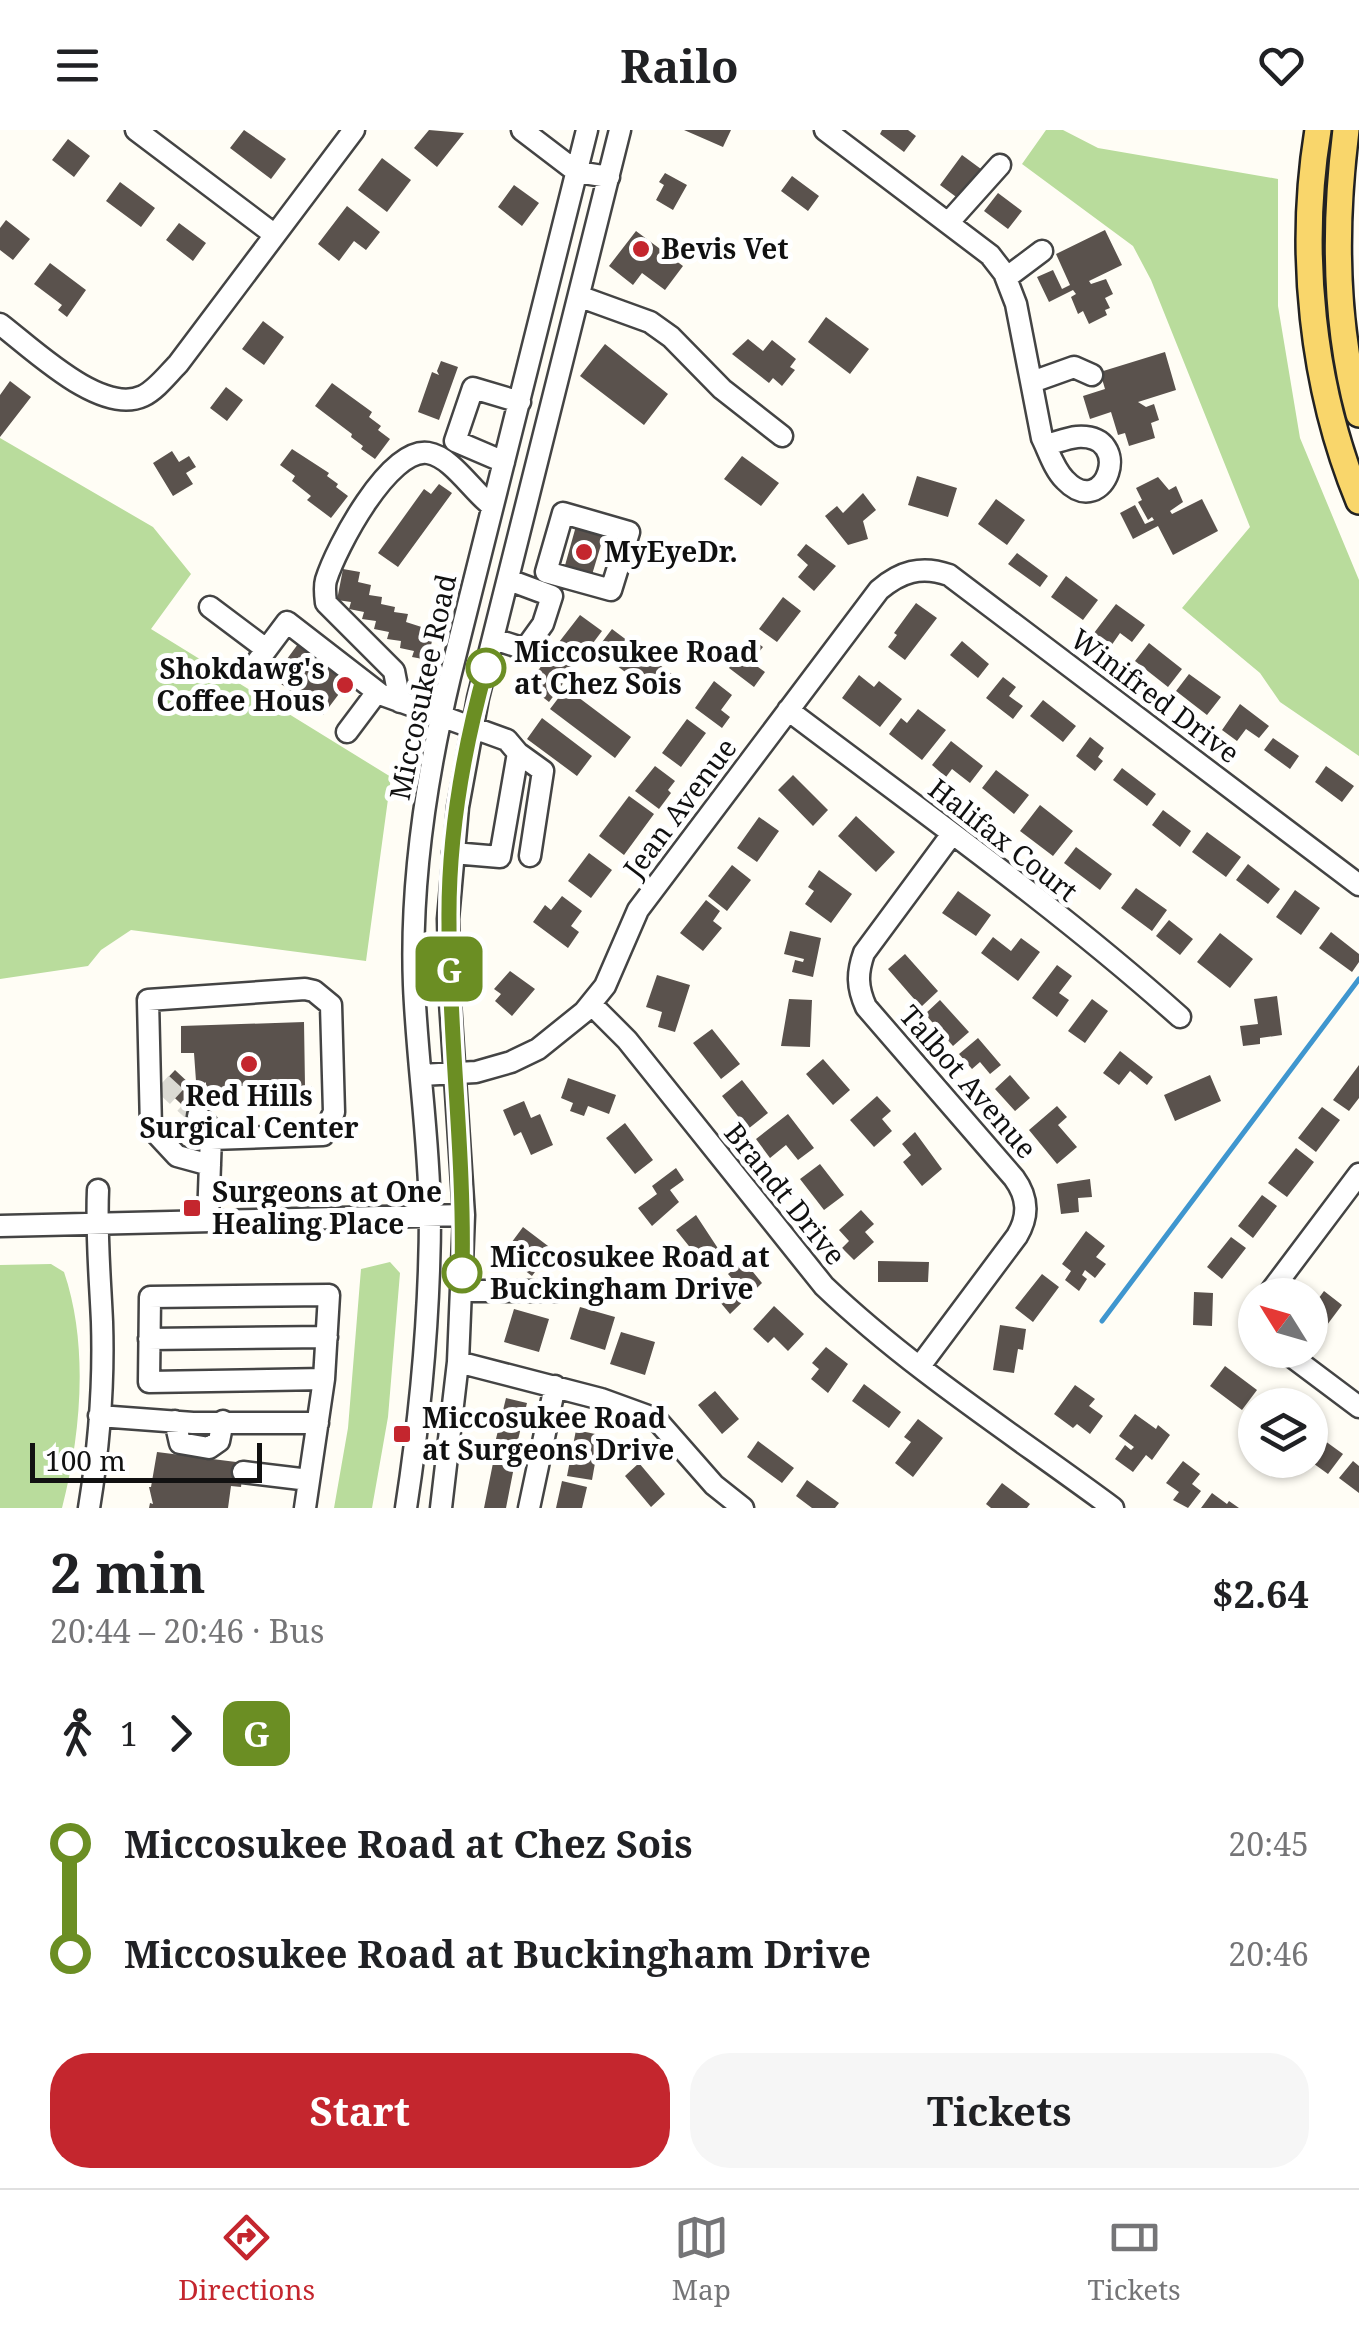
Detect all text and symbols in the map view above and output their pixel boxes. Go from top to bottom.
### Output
text: Railo [620,35,739,96]
icon: menu [50,38,105,93]
icon: heart [1254,38,1309,93]
place label: Bevis Vet [661,229,789,267]
marker: Bevis Vet [630,238,652,260]
place label: MyEyeDr. [604,532,738,570]
marker: MyEyeDr. [573,541,595,563]
street label: Miccosukee Road [380,570,465,803]
street label: Winifred Drive [1064,619,1248,771]
place label: Miccosukee Road at Chez Sois [514,632,758,702]
place label: Shokdawg's Coffee Hous [156,649,325,719]
marker: Miccosukee Road at Chez Sois [467,649,505,687]
marker: Shokdawg's Coffee Hous [334,674,356,696]
street label: Jean Avenue [613,730,744,886]
street label: Halifax Court [921,769,1086,909]
line badge: G [416,936,482,1002]
text: G [436,946,462,993]
street label: Talbot Avenue [892,997,1046,1166]
marker: Red Hills Surgical Center [238,1053,260,1075]
place label: Red Hills Surgical Center [139,1076,359,1146]
street label: Brandt Drive [717,1114,855,1272]
place label: Surgeons at One Healing Place [212,1172,442,1242]
marker: Surgeons at One Healing Place [181,1197,203,1219]
place label: Miccosukee Road at Buckingham Drive [490,1237,769,1307]
marker: Miccosukee Road at Buckingham Drive [443,1254,481,1292]
north arrow [1238,1278,1328,1368]
map controls [1238,1278,1328,1478]
button: layers [1238,1388,1328,1478]
place label: Miccosukee Road at Surgeons Drive [422,1398,674,1468]
marker: Miccosukee Road at Surgeons Drive [391,1423,413,1445]
scale bar [30,1438,262,1482]
text: 100 m [45,1441,126,1479]
text: 2 min [50,1534,206,1609]
text: $2.64 [1212,1567,1309,1619]
text: 20:44 – 20:46 · Bus [50,1609,324,1652]
icon: walk [50,1706,105,1761]
icon: forward [153,1706,208,1761]
text: G [243,1710,270,1757]
text: 1 [120,1712,138,1755]
text: Miccosukee Road at Chez Sois [124,1817,693,1869]
text: 20:45 [1228,1822,1309,1865]
text: Miccosukee Road at Buckingham Drive [124,1927,871,1979]
text: 20:46 [1228,1932,1309,1975]
button: Start [50,2053,670,2168]
button: Tickets [690,2053,1309,2168]
tab: Directions [178,2210,315,2308]
tab: Map [672,2210,731,2308]
tab: Tickets [1088,2210,1181,2308]

